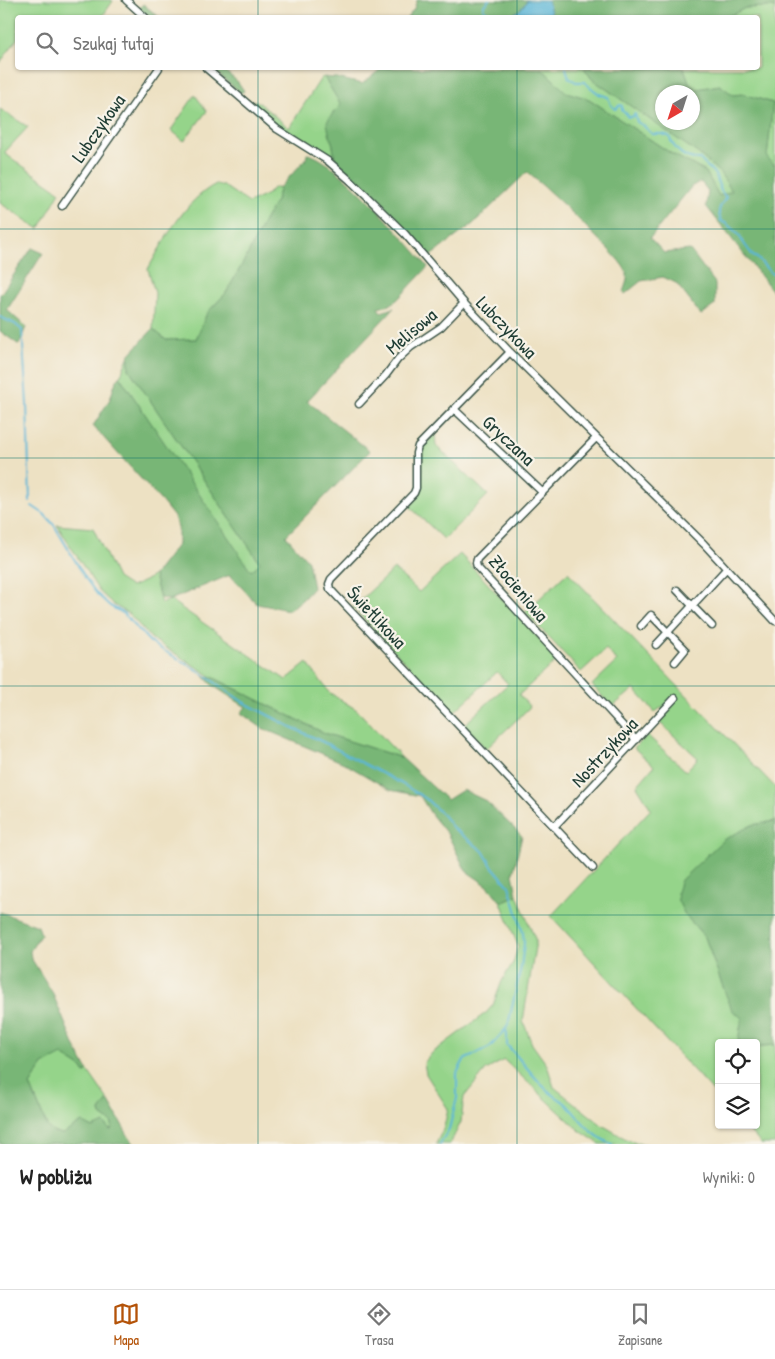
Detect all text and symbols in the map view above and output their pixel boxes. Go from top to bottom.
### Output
search box [15,15,760,70]
icon: search [33,29,61,57]
text: Szukaj tutaj [73,30,154,56]
north arrow [655,85,700,130]
street label: Lubczykowa [65,88,131,167]
street label: Lubczykowa [471,290,544,364]
street label: Melisowa [380,302,443,360]
street label: Gryczana [477,409,541,472]
street label: Złocieniowa [483,549,555,628]
street label: Świetlikowa [341,580,413,654]
street label: Nostrzykowa [565,711,644,793]
map controls [715,1039,760,1129]
button: locate [715,1039,760,1084]
button: layers [715,1084,760,1129]
text: W pobliżu [20,1162,92,1191]
text: Wyniki: 0 [703,1166,755,1188]
tab: Mapa [112,1300,140,1349]
tab: Trasa [365,1300,393,1349]
tab: Zapisane [618,1300,663,1349]

